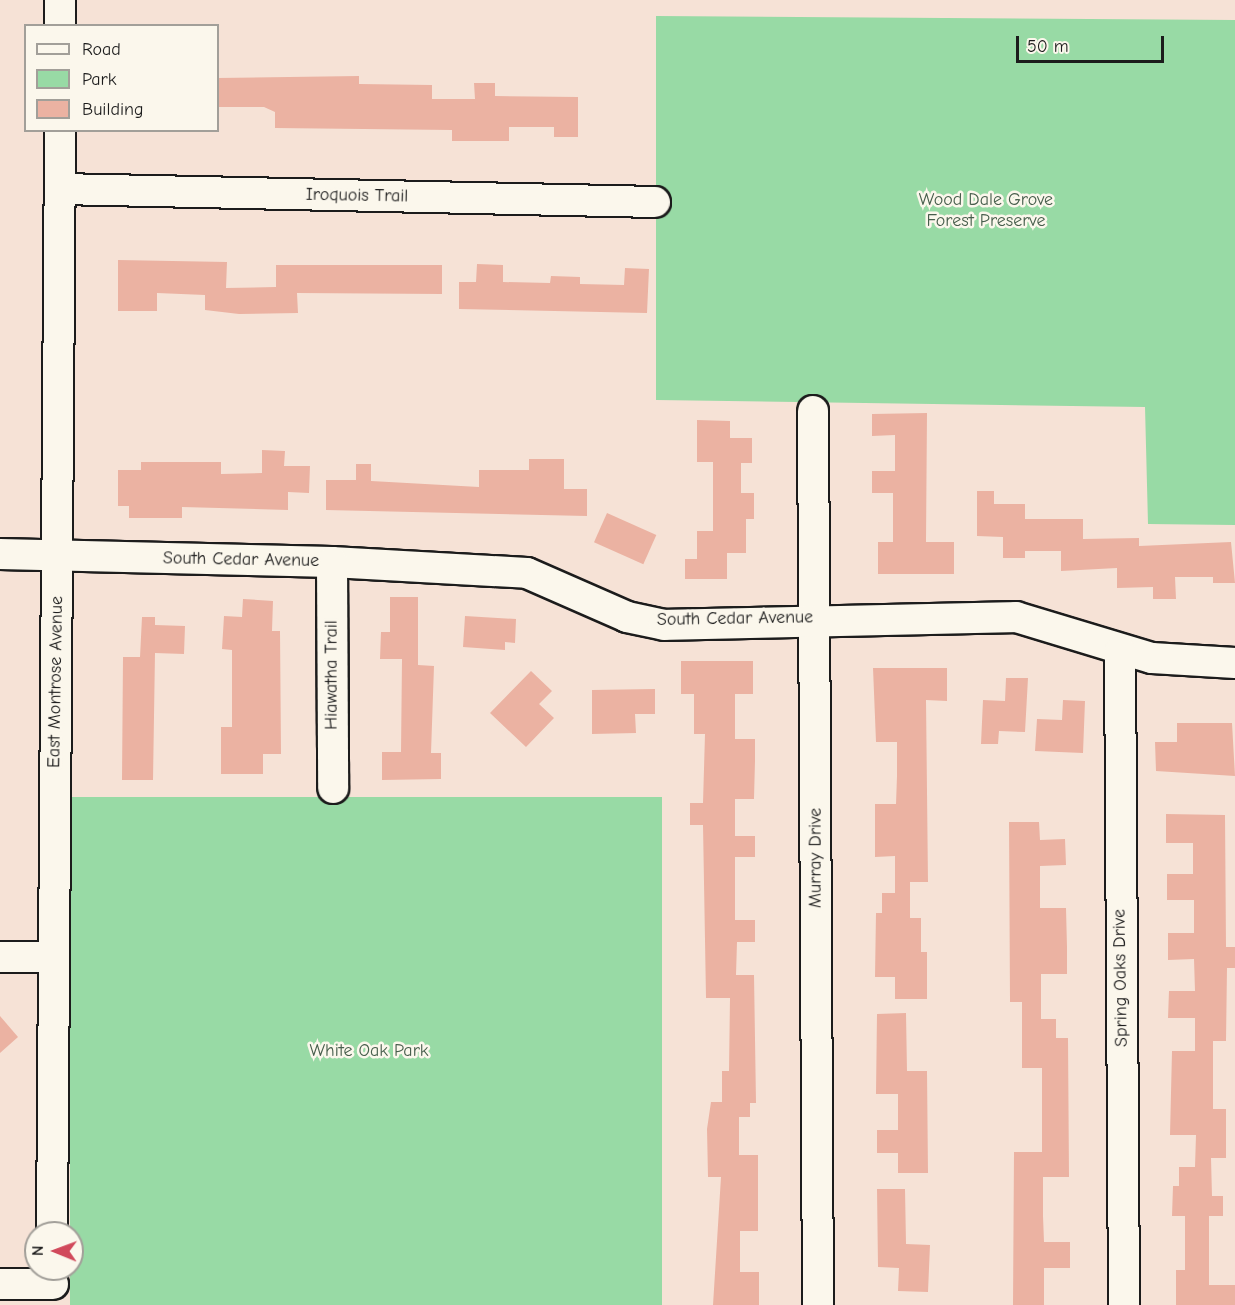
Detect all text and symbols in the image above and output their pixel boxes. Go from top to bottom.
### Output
legend [24,24,219,132]
scale bar [1019,24,1168,62]
text: 50 m [1027,36,1069,57]
text: Road [82,39,121,60]
text: Park [82,69,116,90]
text: Building [82,99,144,120]
street label: Iroquois Trail [306,184,408,208]
park label: Wood Dale Grove Forest Preserve [919,190,1053,232]
street label: South Cedar Avenue [163,548,319,572]
street label: East Montrose Avenue [44,596,68,768]
street label: South Cedar Avenue [657,607,813,631]
street label: Hiawatha Trail [321,620,343,730]
street label: Murray Drive [805,808,827,908]
street label: Spring Oaks Drive [1109,909,1133,1047]
park label: White Oak Park [309,1040,429,1062]
north arrow [24,1221,84,1281]
text: N [29,1245,47,1256]

